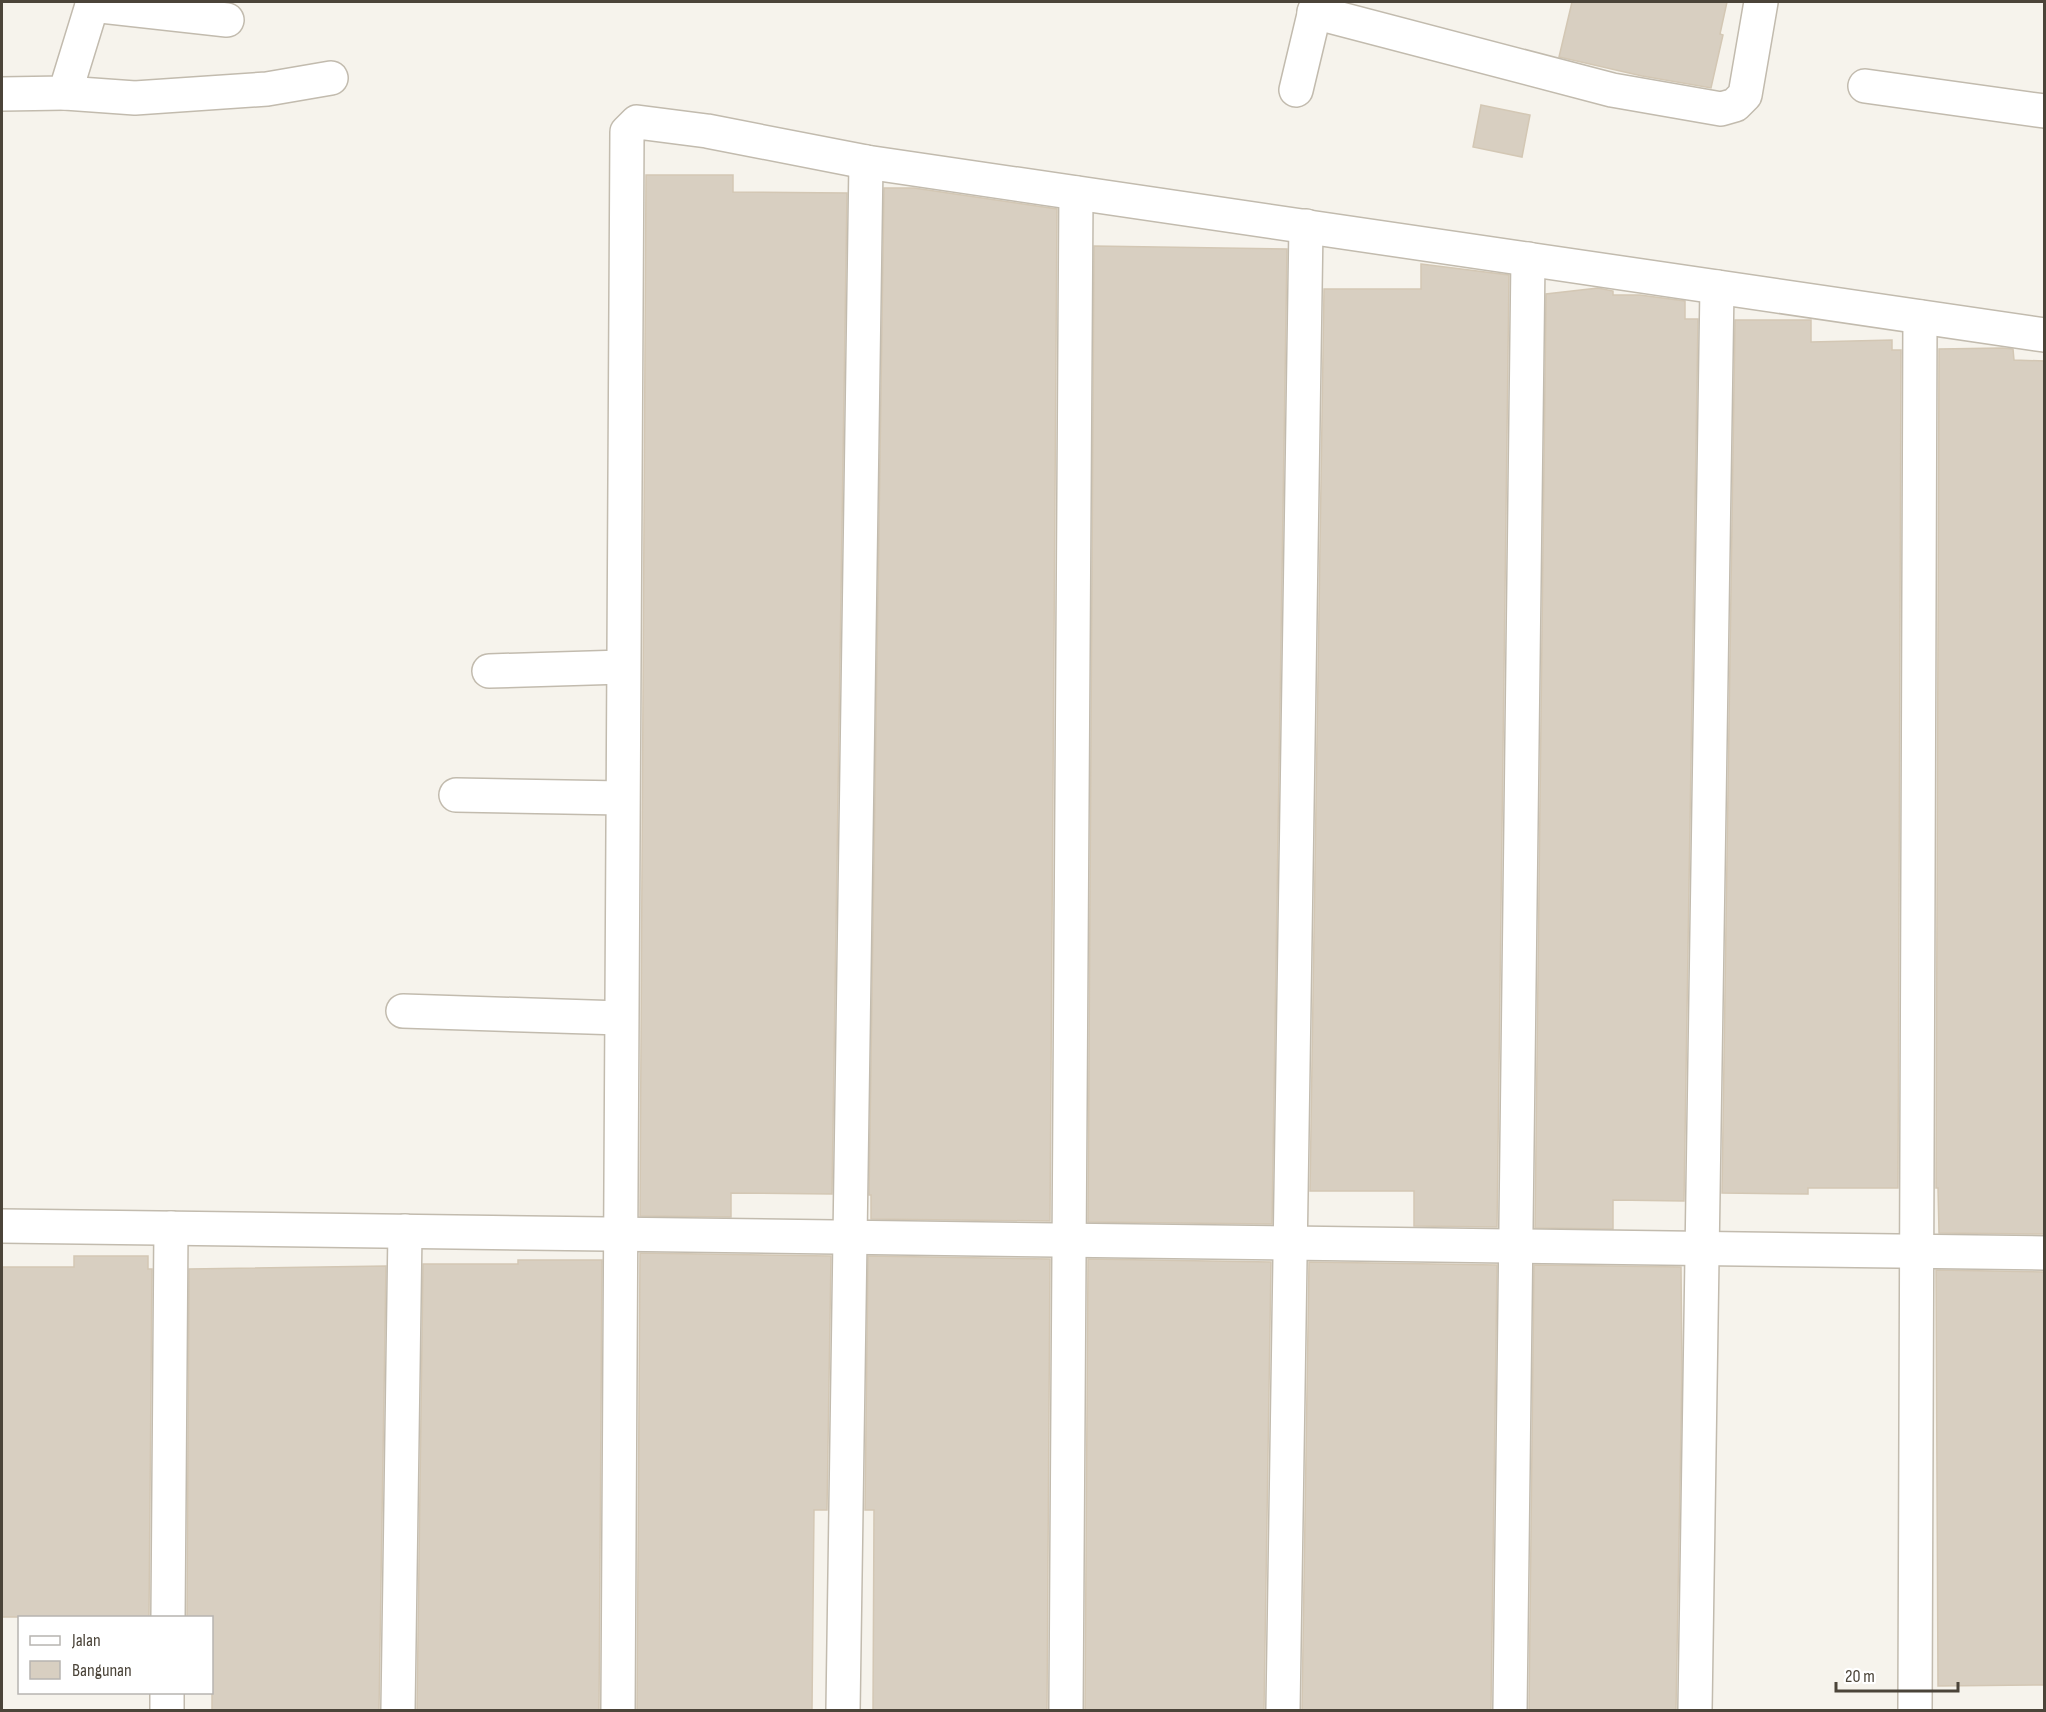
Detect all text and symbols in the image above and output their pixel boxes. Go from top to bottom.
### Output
legend [18,1616,213,1694]
text: Jalan [71,1630,101,1651]
scale bar [1836,1655,1958,1693]
text: Bangunan [72,1660,132,1681]
text: 20 m [1845,1666,1875,1687]

